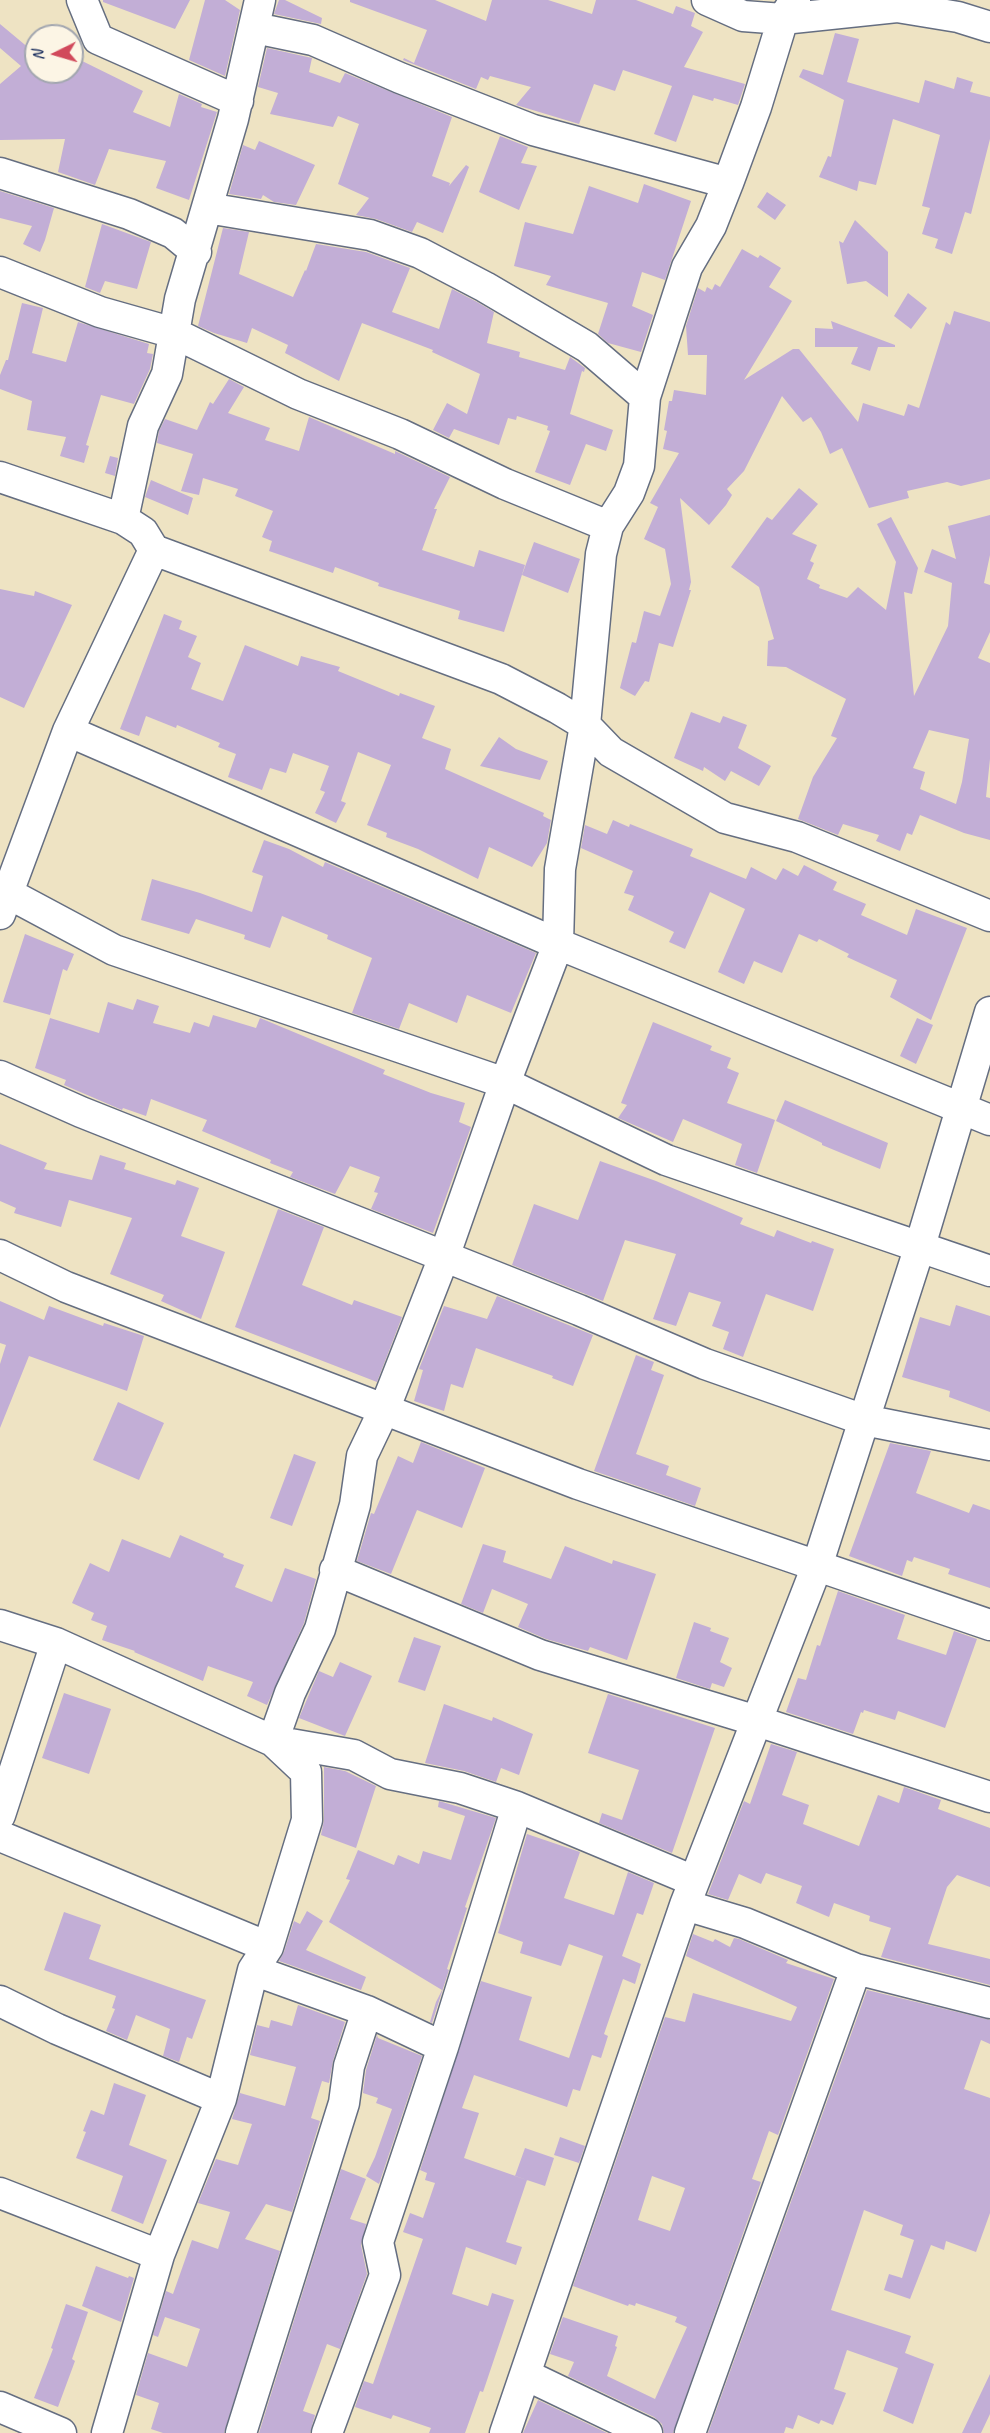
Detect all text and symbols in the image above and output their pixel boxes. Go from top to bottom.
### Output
north arrow [24,24,84,84]
text: N [28,50,48,61]

